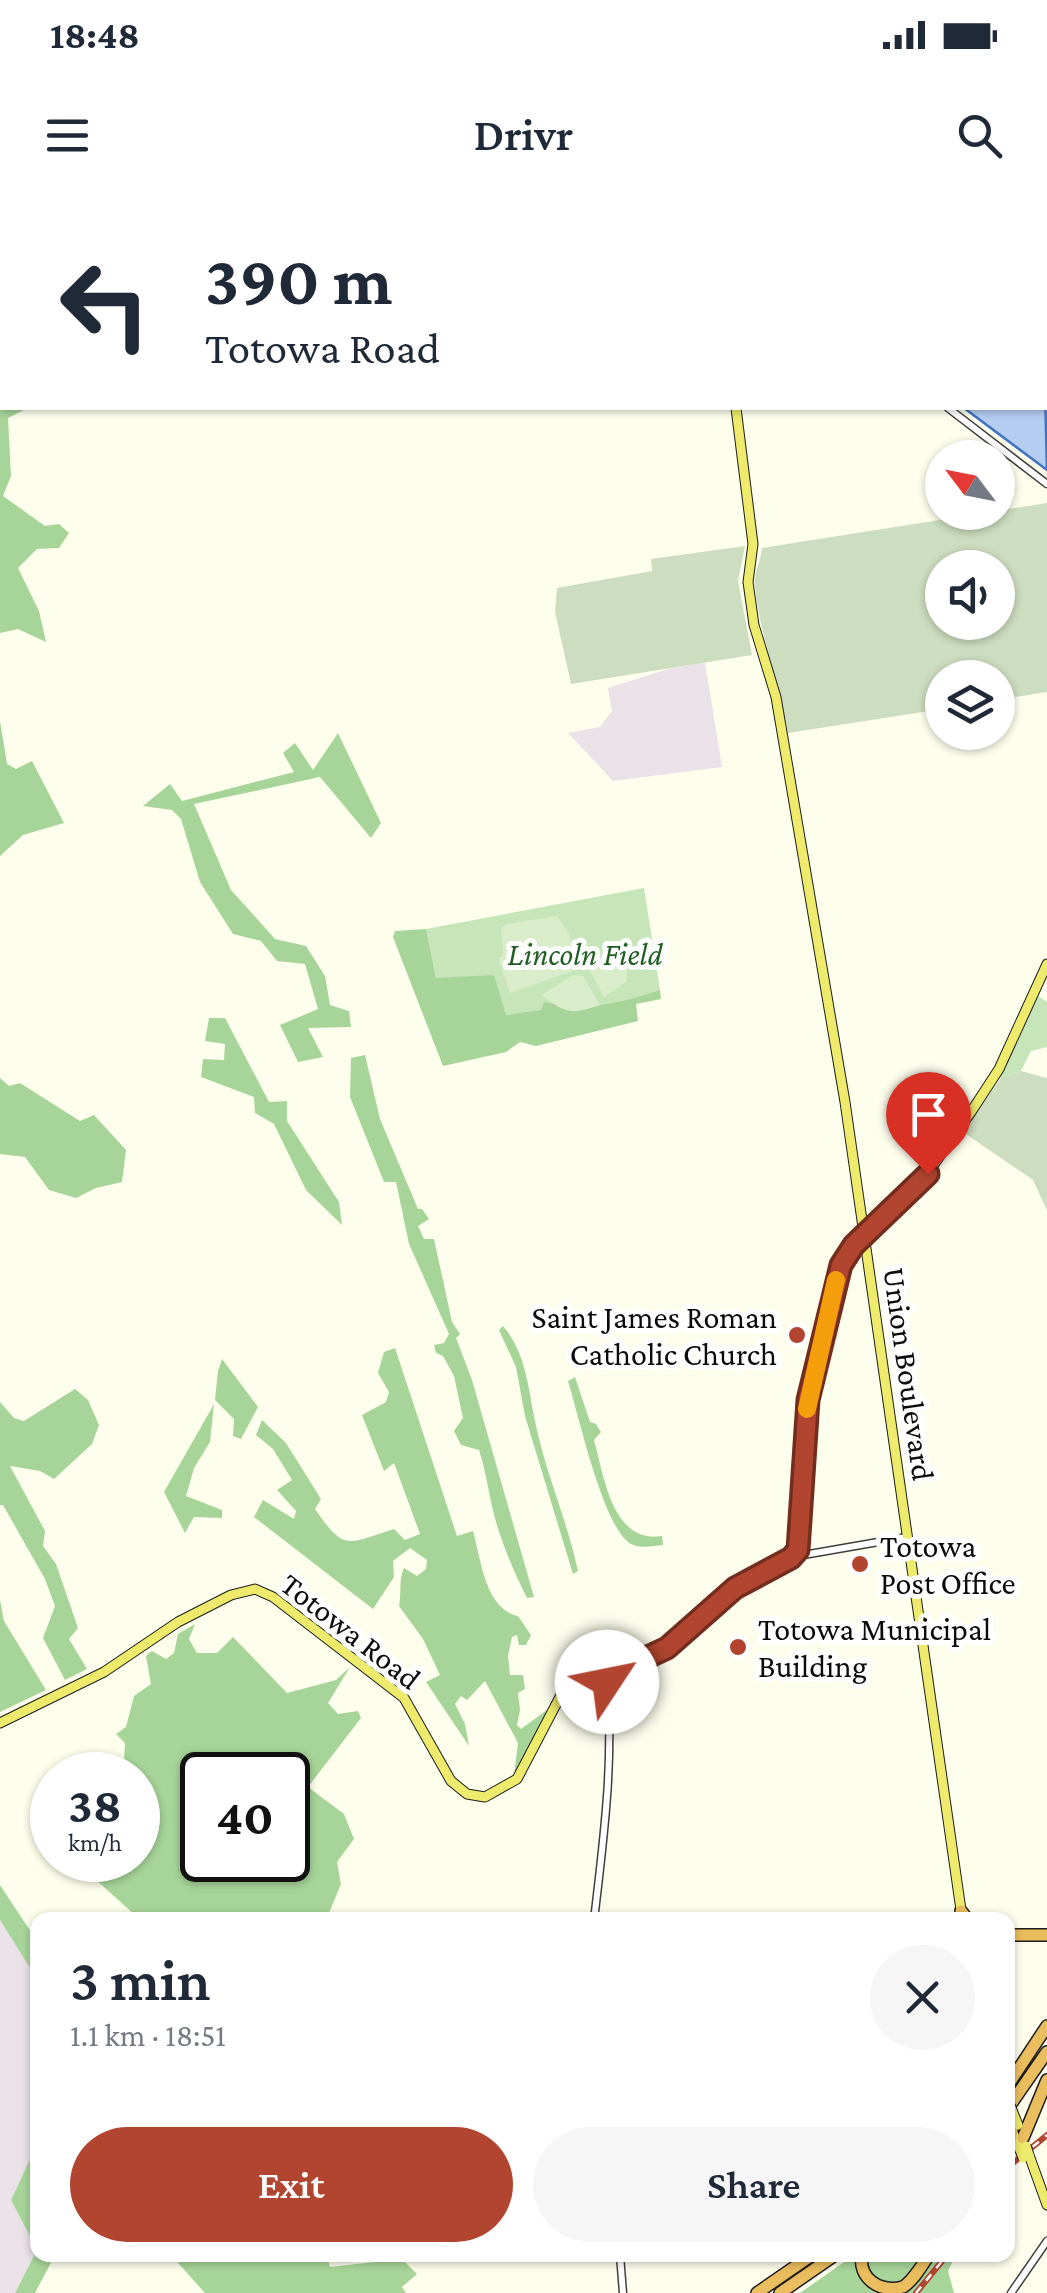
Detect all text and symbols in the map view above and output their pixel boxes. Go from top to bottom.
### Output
text: 18:48 [50,14,140,56]
icon: menu [40,108,95,163]
icon: search [952,108,1007,163]
text: Drivr [474,110,573,160]
icon: left [40,240,170,370]
text: 390 m [205,241,393,319]
text: Totowa Road [205,323,440,373]
north arrow [925,440,1015,530]
map controls [925,440,1015,750]
button: sound [925,550,1015,640]
button: layers [925,660,1015,750]
park label: Lincoln Field [508,936,663,972]
pin [886,1072,971,1175]
icon: arrive [901,1087,956,1142]
street label: Union Boulevard [876,1265,942,1483]
place label: Saint James Roman Catholic Church [532,1299,777,1372]
marker: Saint James Roman Catholic Church [786,1324,808,1346]
place label: Totowa Post Office [880,1528,1016,1601]
marker: Totowa Post Office [849,1553,871,1575]
street label: Totowa Road [274,1565,428,1697]
place label: Totowa Municipal Building [758,1611,991,1684]
position arrow [555,1630,659,1734]
marker: Totowa Municipal Building [727,1636,749,1658]
speed limit sign: 40 [180,1752,310,1882]
text: 38 [68,1777,122,1833]
text: km/h [68,1829,122,1856]
button: close [870,1945,975,2050]
text: 3 min [70,1946,211,2013]
text: 1.1 km · 18:51 [70,2017,226,2053]
button: Exit [70,2127,513,2242]
button: Share [533,2127,975,2242]

